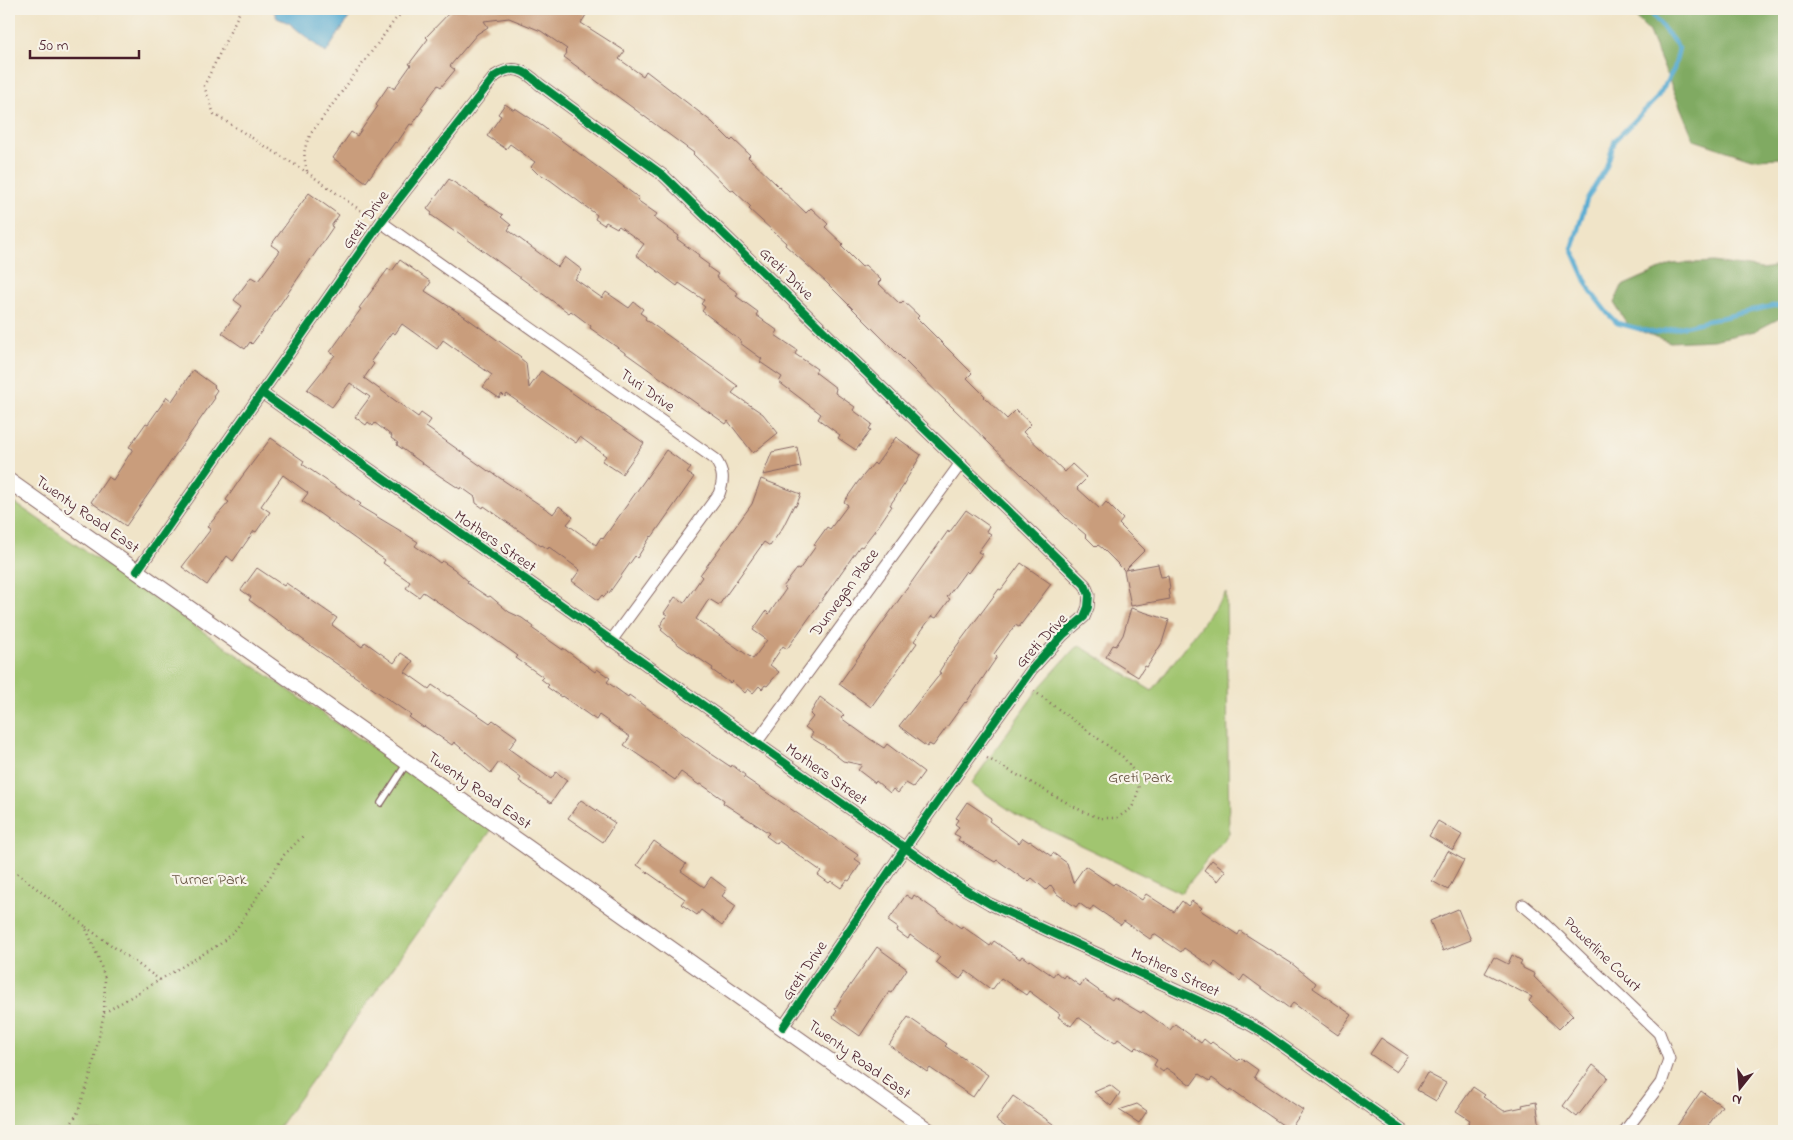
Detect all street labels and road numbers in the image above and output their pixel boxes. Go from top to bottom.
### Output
street label: Greti Drive [336,185,396,254]
street label: Greti Drive [753,242,819,307]
street label: Turi Drive [614,363,680,419]
street label: Twenty Road East [30,470,145,560]
street label: Mothers Street [449,505,542,580]
street label: Dunvegan Place [804,543,886,643]
street label: Greti Drive [1010,607,1074,674]
street label: Mothers Street [780,738,873,813]
street label: Twenty Road East [422,746,537,836]
street label: Powerline Court [1558,911,1647,999]
street label: Greti Drive [776,935,834,1006]
street label: Mothers Street [1127,942,1224,1004]
street label: Twenty Road East [802,1014,916,1106]

